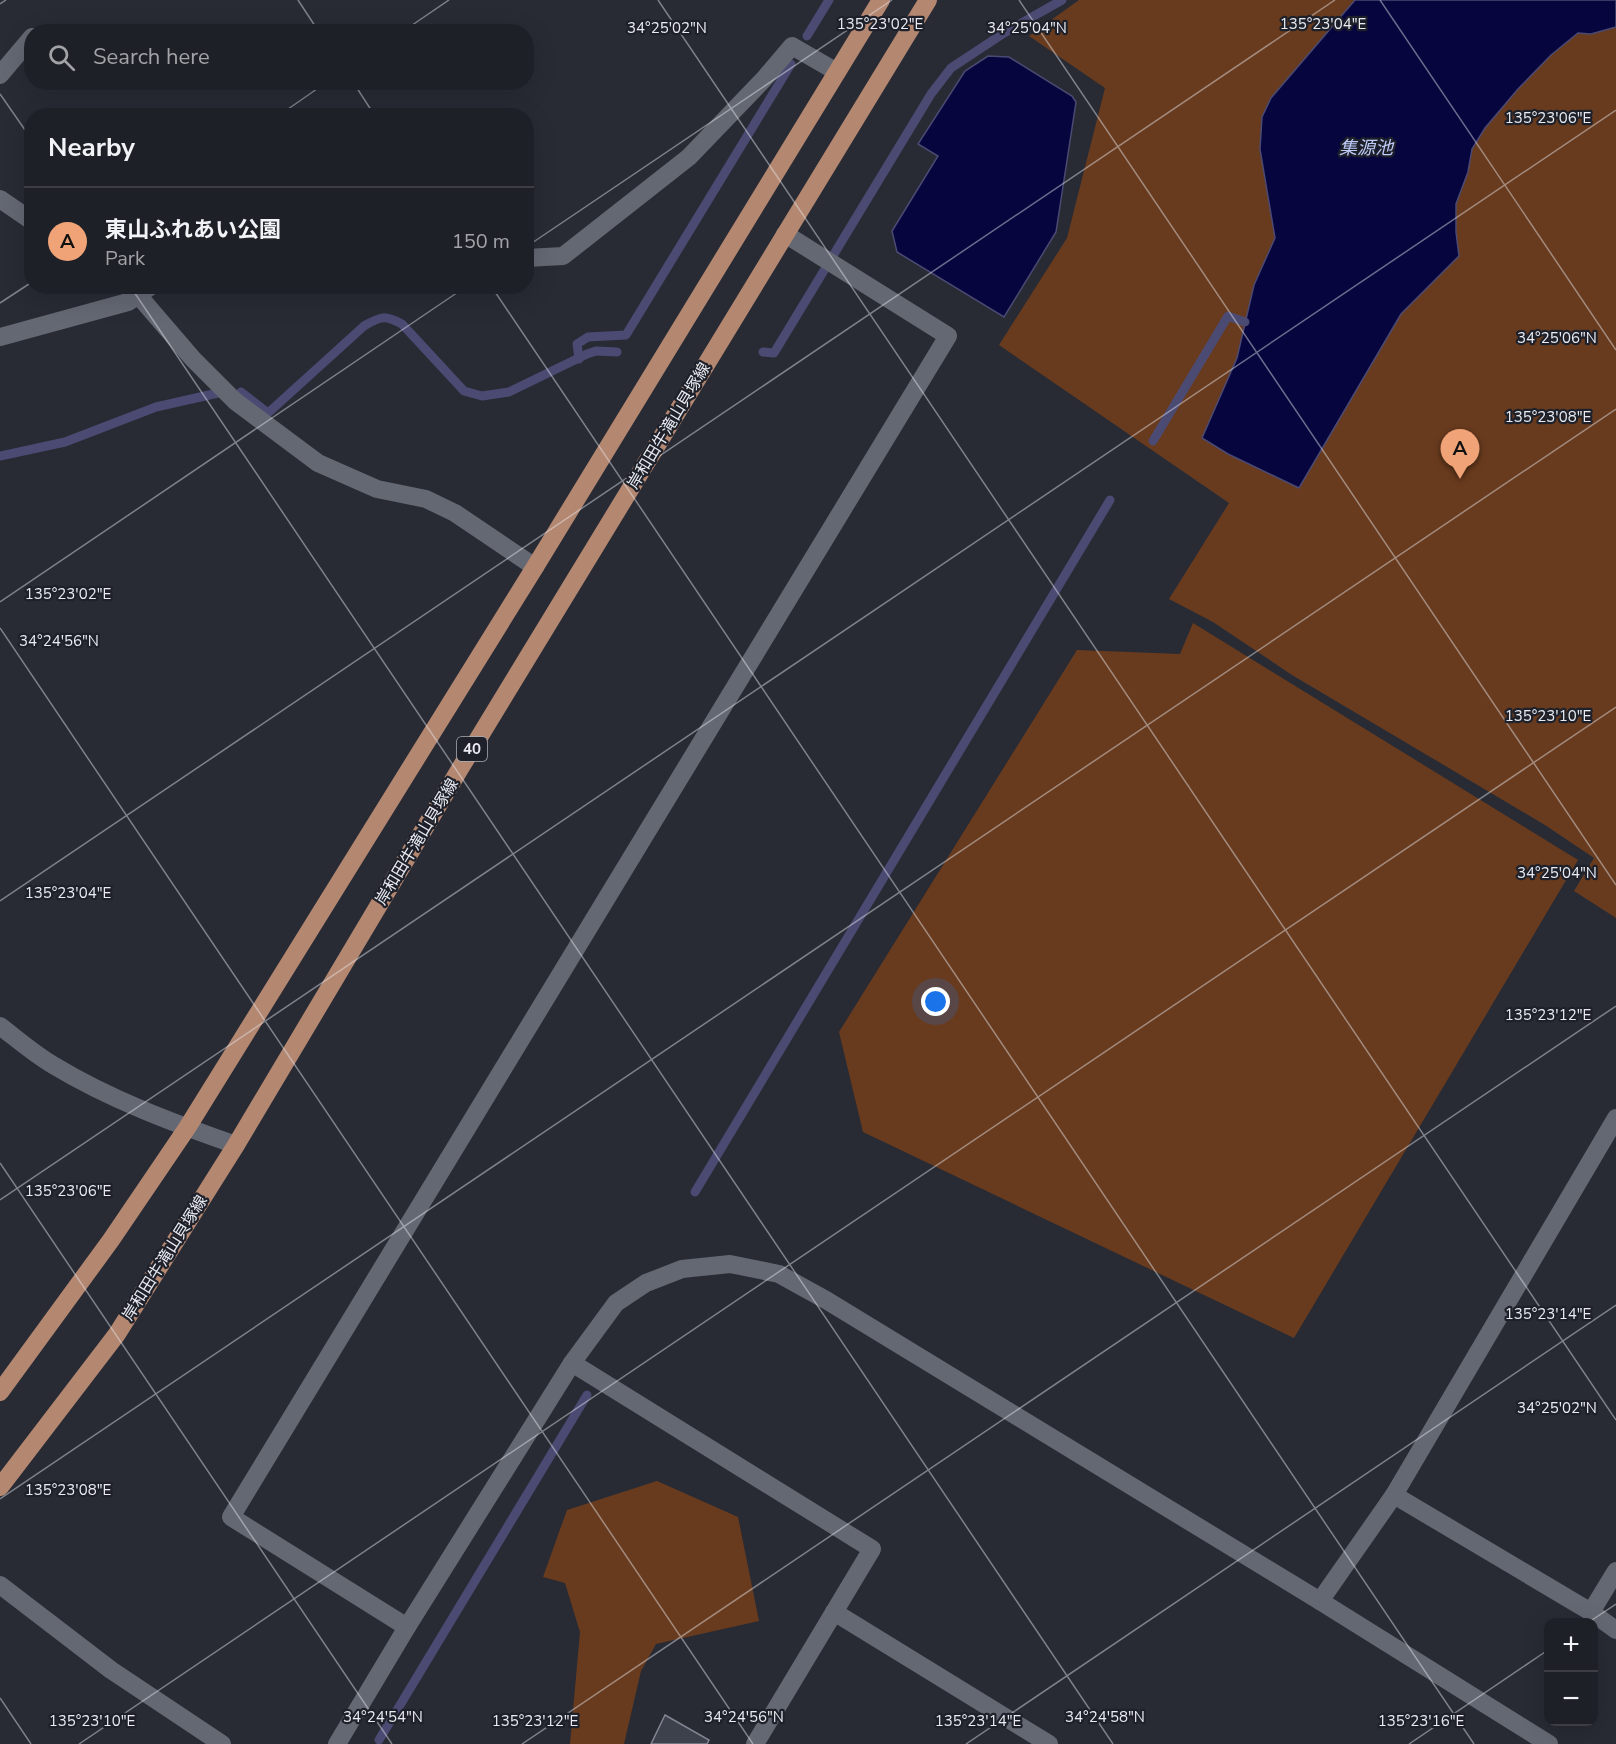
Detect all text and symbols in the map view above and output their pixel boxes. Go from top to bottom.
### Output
text: 135°23'02"E [837,14,923,34]
text: 135°23'04"E [1280,14,1366,34]
text: 34°25'02"N [627,18,707,38]
text: 34°25'04"N [987,18,1067,38]
search box [24,24,534,90]
icon: search [45,41,78,74]
text: Search here [93,42,210,72]
text: 135°23'06"E [1505,108,1591,128]
text: Nearby [48,130,135,165]
water label: 集源池 [1339,136,1395,160]
text: 東山ふれあい公園 [105,215,281,245]
text: A [60,228,75,255]
text: 150 m [452,228,510,255]
text: Park [105,245,145,272]
text: 34°25'06"N [1517,328,1597,348]
street label: 岸和田牛滝山貝塚線 [622,359,716,493]
text: 135°23'08"E [1505,407,1591,427]
pin: A [1440,430,1480,479]
text: 135°23'02"E [25,584,111,604]
text: 34°24'56"N [19,631,99,651]
text: 135°23'10"E [1505,706,1591,726]
road number: 40 [457,737,487,761]
street label: 岸和田牛滝山貝塚線 [370,775,464,909]
text: 34°25'04"N [1517,863,1597,883]
text: 135°23'04"E [25,883,111,903]
your location [921,987,950,1016]
text: 135°23'12"E [1505,1005,1591,1025]
text: 135°23'06"E [25,1181,111,1201]
street label: 岸和田牛滝山貝塚線 [118,1191,212,1325]
text: 135°23'14"E [1505,1304,1591,1324]
text: 34°25'02"N [1517,1398,1597,1418]
text: 135°23'08"E [25,1480,111,1500]
map controls [1544,1618,1598,1726]
button: + [1544,1618,1598,1672]
button: − [1544,1672,1598,1726]
text: 34°24'54"N [343,1707,423,1727]
text: 34°24'56"N [704,1707,784,1727]
text: 34°24'58"N [1065,1707,1145,1727]
text: 135°23'10"E [49,1711,135,1731]
text: 135°23'12"E [492,1711,578,1731]
text: 135°23'14"E [935,1711,1021,1731]
text: 135°23'16"E [1378,1711,1464,1731]

